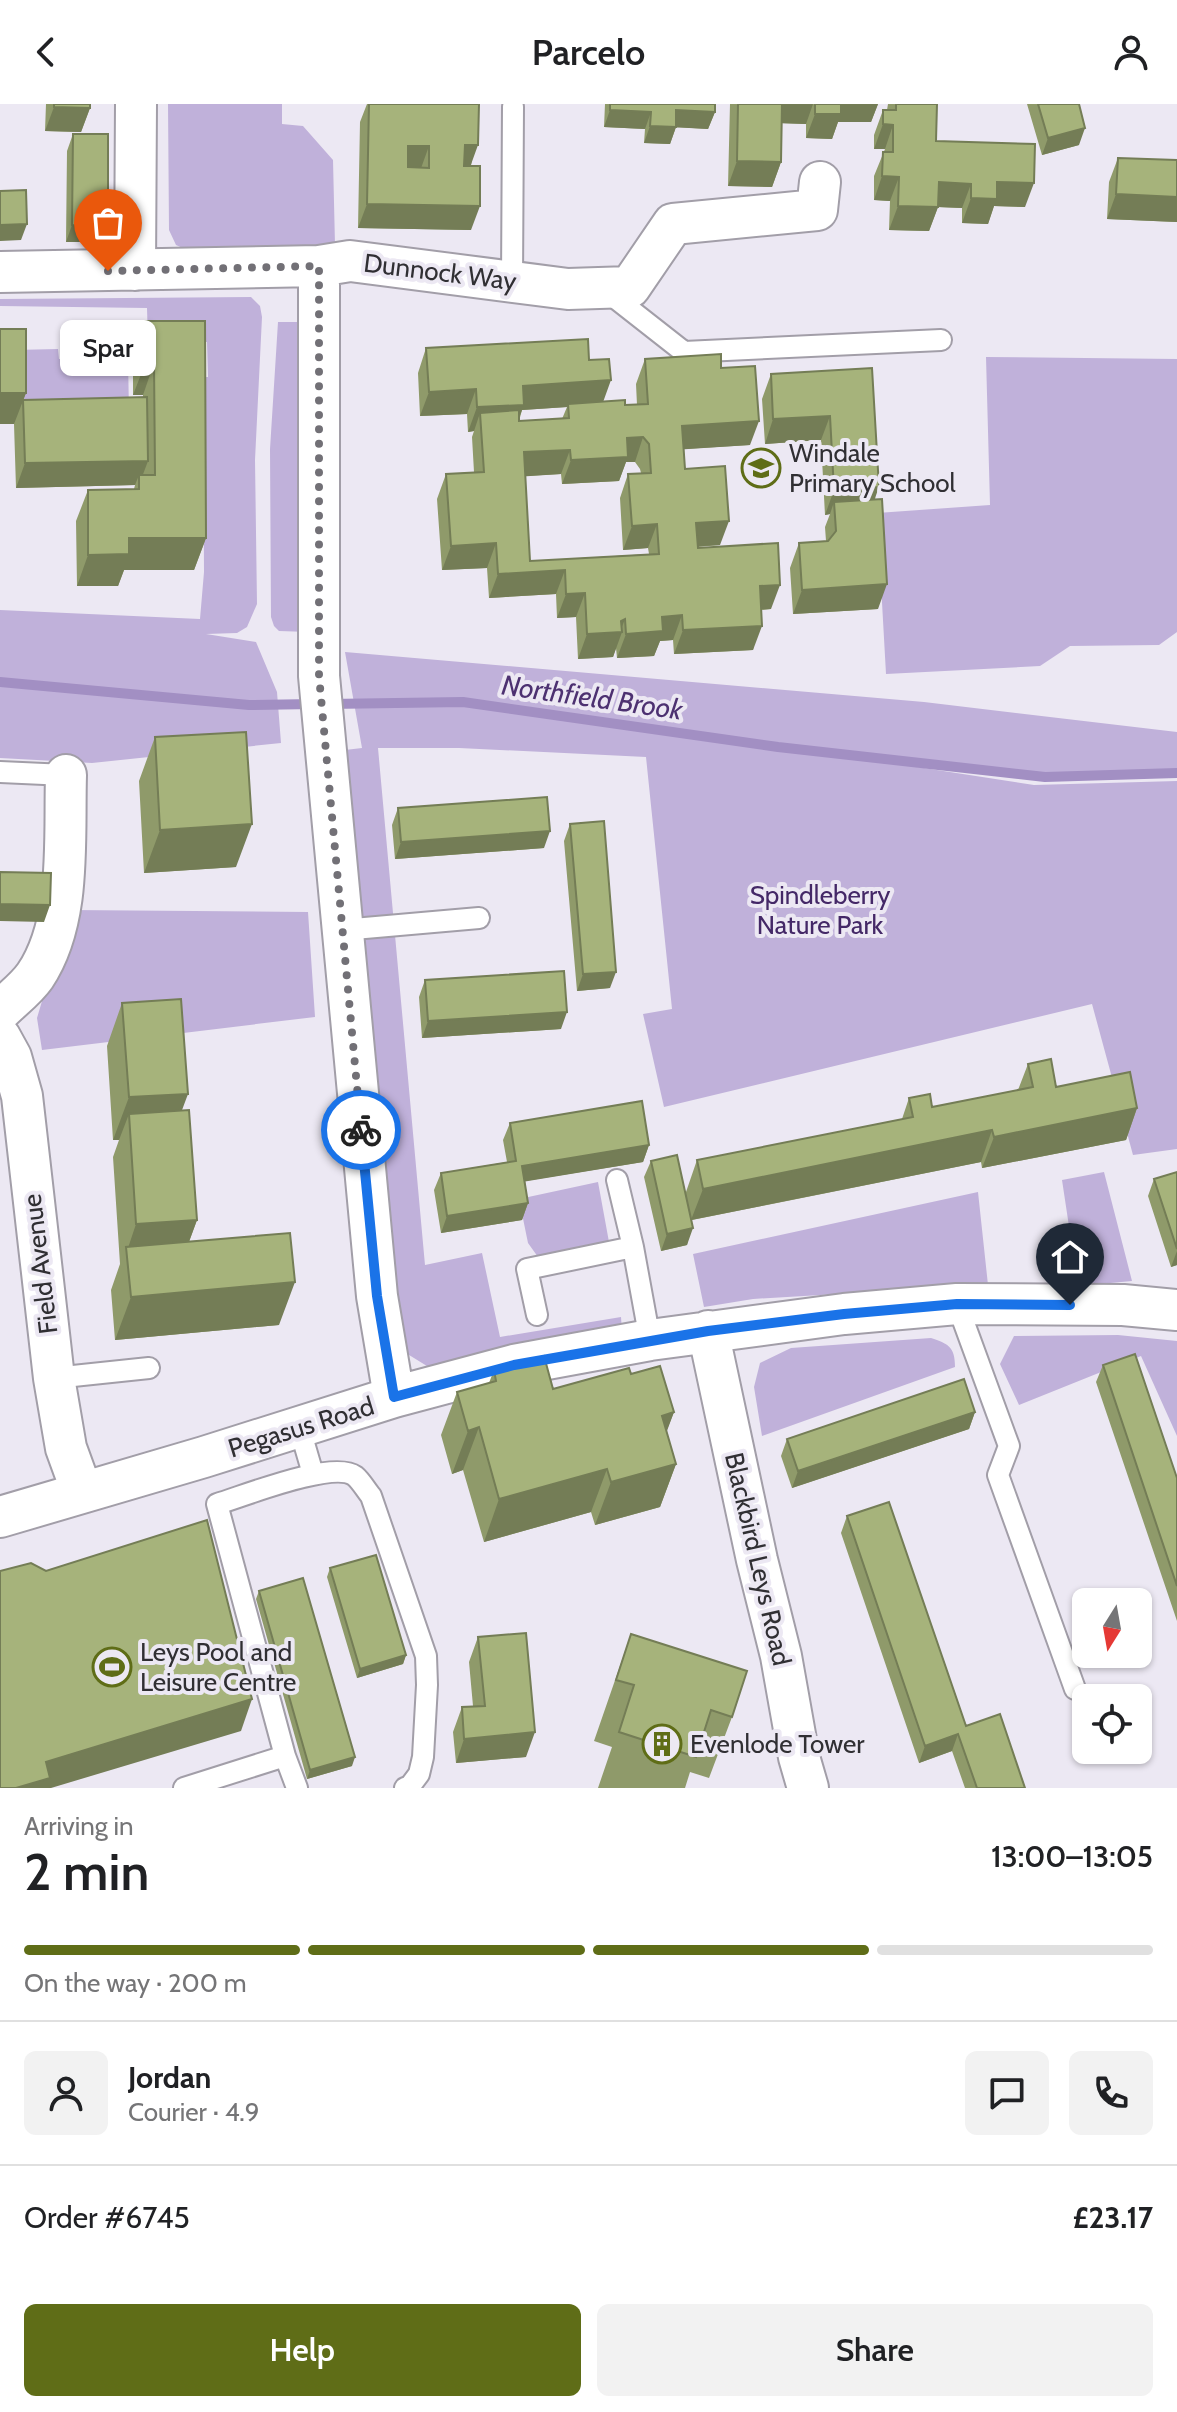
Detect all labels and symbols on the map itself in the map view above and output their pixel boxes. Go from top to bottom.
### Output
pin [74,189,142,271]
street label: Dunnock Way [362,247,518,297]
callout: Spar [60,319,156,375]
place label: Windale Primary School [789,437,956,499]
school or university icon: Windale Primary School [740,447,782,489]
water label: Northfield Brook [499,667,686,727]
park label: Spindleberry Nature Park [750,879,890,941]
courier [321,1090,401,1170]
street label: Field Avenue [16,1192,64,1336]
pin [1036,1223,1104,1305]
street label: Pegasus Road [224,1390,378,1464]
street label: Blackbird Leys Road [718,1449,798,1669]
north arrow [1072,1588,1152,1668]
place label: Leys Pool and Leisure Centre [140,1636,296,1698]
sports icon: Leys Pool and Leisure Centre [91,1646,133,1688]
building icon: Evenlode Tower [641,1723,683,1765]
place label: Evenlode Tower [690,1728,865,1760]

